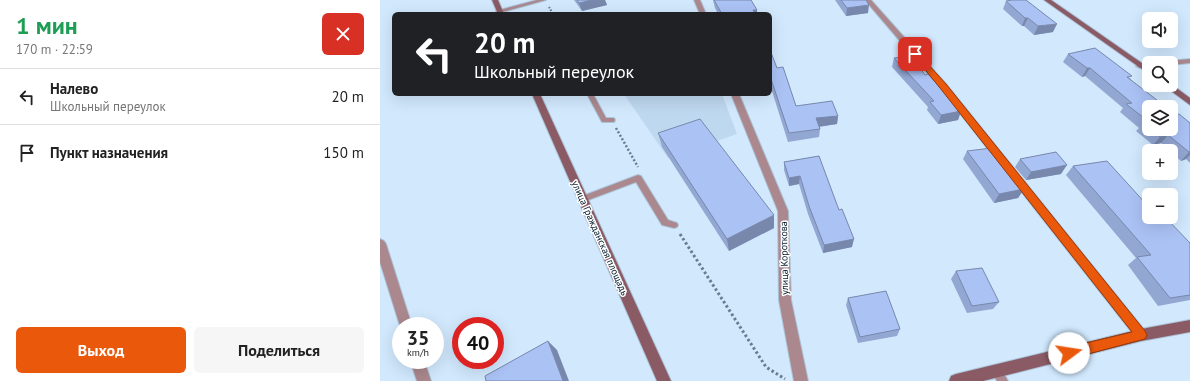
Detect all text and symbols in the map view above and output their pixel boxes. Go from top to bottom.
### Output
text: 1 мин [16,10,78,41]
map controls [1142,12,1178,224]
button: sound [1142,12,1178,48]
button: close [322,13,364,55]
text: 20 m [474,24,535,61]
icon: left [408,28,460,80]
pin [898,37,932,71]
text: 170 m · 22:59 [16,41,93,58]
icon: arrive [904,43,926,65]
button: search [1142,56,1178,92]
text: Школьный переулок [474,60,634,83]
text: Налево [50,79,98,98]
icon: left [16,86,38,108]
text: 20 m [331,87,364,106]
text: Школьный переулок [50,98,166,115]
button: layers [1142,100,1178,136]
icon: arrive [16,142,38,164]
text: Пункт назначения [50,143,168,162]
text: 150 m [323,143,364,162]
button: + [1142,144,1178,180]
street label: улица Гражданская площадь [569,179,631,298]
button: − [1142,188,1178,224]
street label: улица Короткова [777,221,791,295]
speed limit sign: 40 [452,317,504,369]
text: 35 [407,325,429,351]
button: Выход [16,327,186,373]
button: Поделиться [194,327,364,373]
position arrow [1048,332,1090,374]
text: km/h [407,346,429,359]

